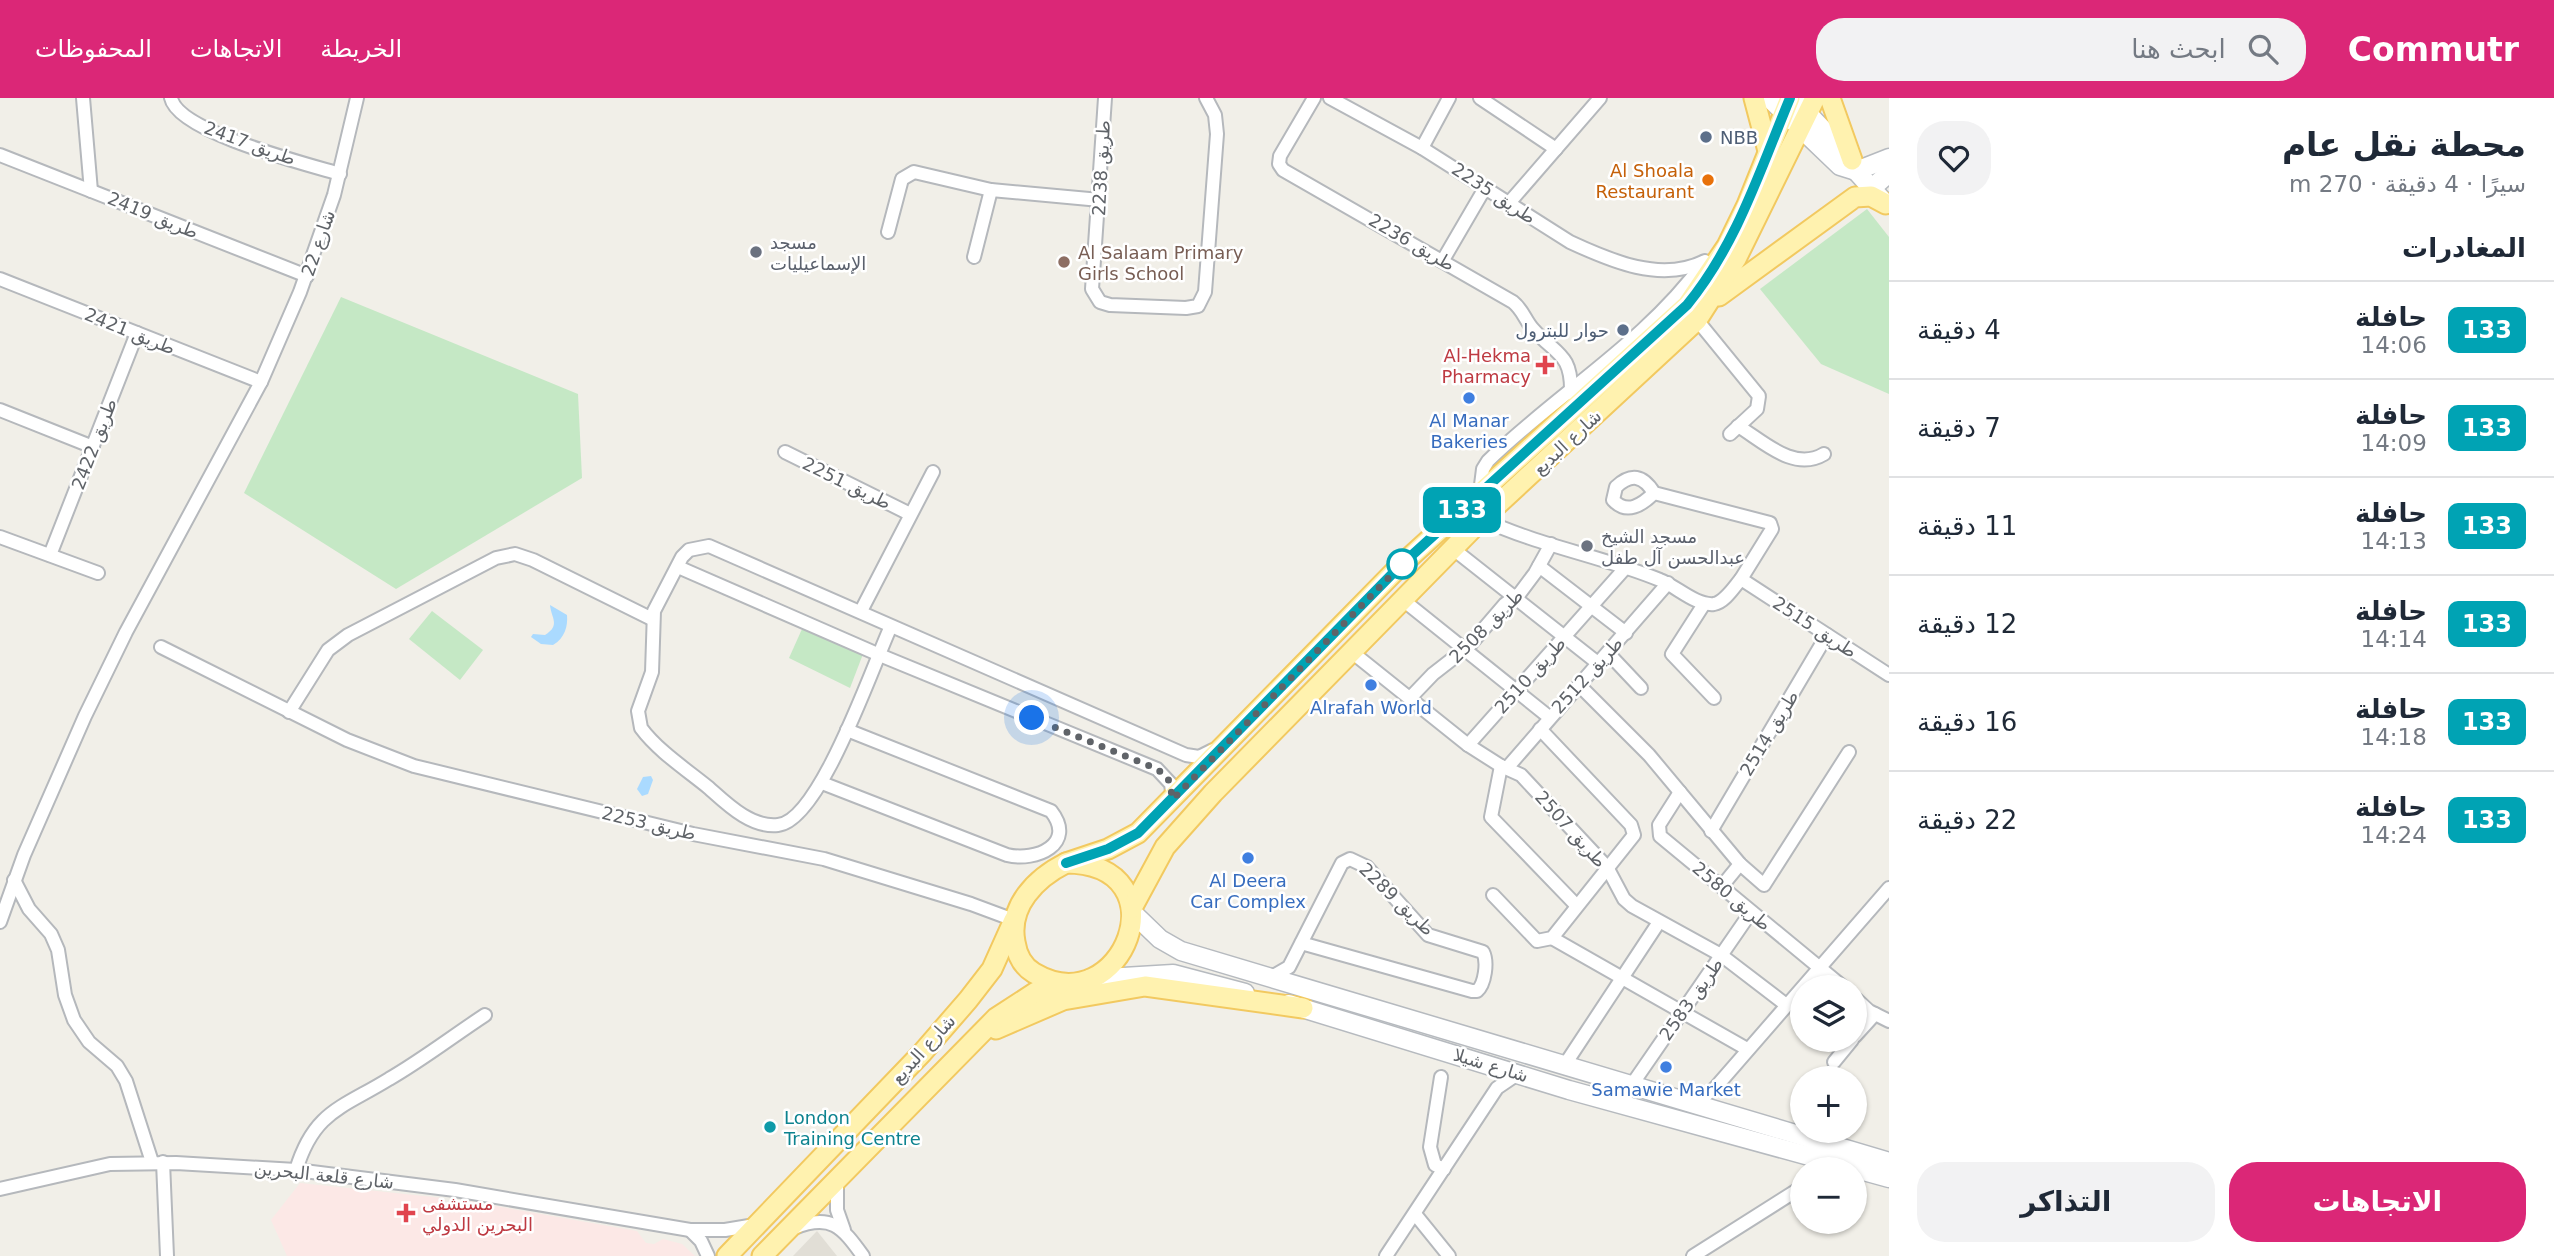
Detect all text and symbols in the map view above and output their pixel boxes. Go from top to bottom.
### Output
search box [1816,18,2306,81]
icon: search [2244,30,2282,68]
text: Commutr [2348,30,2519,69]
text: ابحث هنا [2131,34,2226,64]
text: المحفوظات [35,35,152,63]
text: الاتجاهات [190,35,282,63]
text: الخريطة [320,35,402,63]
street label: طريق 2417 [201,117,299,170]
street label: طريق 2238 [1088,120,1115,216]
button: heart [1917,121,1991,195]
text: محطة نقل عام [2282,125,2526,164]
place label: NBB [1720,127,1758,148]
marker: NBB [1698,129,1714,145]
street label: طريق 2235 [1448,158,1540,229]
place label: Al Shoala Restaurant [1595,160,1694,202]
text: سيرًا · 4 دقيقة · 270 m [2289,171,2526,197]
marker: Al Shoala Restaurant [1700,172,1716,188]
street label: طريق 2419 [104,187,201,244]
street label: شارع 22 [297,207,340,279]
street label: طريق 2236 [1365,209,1459,276]
place label: مسجد الإسماعيليات [770,232,866,274]
text: المغادرات [2402,233,2526,263]
place label: Al Salaam Primary Girls School [1078,242,1244,284]
marker: مسجد الإسماعيليات [748,244,764,260]
marker: Al Salaam Primary Girls School [1056,254,1072,270]
text: حافلة [2355,302,2427,332]
street label: طريق 2421 [81,303,178,360]
text: 4 دقيقة [1917,315,2001,345]
text: 133 [2462,316,2512,344]
place label: حوار للبترول [1515,320,1609,342]
marker: حوار للبترول [1615,322,1631,338]
text: 14:06 [2361,332,2427,358]
place label: Al-Hekma Pharmacy [1442,345,1531,387]
marker: Al-Hekma Pharmacy [1537,357,1553,373]
marker: Al Manar Bakeries [1461,390,1477,406]
street label: طريق 2422 [67,396,122,493]
text: حافلة [2355,400,2427,430]
street label: شارع البديع [1529,405,1606,480]
place label: Al Manar Bakeries [1429,410,1509,452]
text: 7 دقيقة [1917,413,2001,443]
text: 133 [2462,414,2512,442]
text: 14:09 [2361,430,2427,456]
street label: طريق 2251 [799,453,895,514]
line badge: 133 [1422,487,1502,533]
text: 133 [1437,496,1487,524]
text: حافلة [2355,498,2427,528]
text: 11 دقيقة [1917,511,2017,541]
text: 133 [2462,512,2512,540]
place label: مسجد الشيخ عبدالحسن آل طفل [1601,526,1745,569]
text: 14:13 [2361,528,2427,554]
marker: مسجد الشيخ عبدالحسن آل طفل [1579,538,1595,554]
unlabelled marker [1387,549,1417,579]
street label: طريق 2508 [1445,585,1528,668]
street label: طريق 2515 [1769,592,1861,663]
text: حافلة [2355,596,2427,626]
text: 12 دقيقة [1917,609,2017,639]
text: 133 [2462,610,2512,638]
text: 14:14 [2361,626,2427,652]
street label: طريق 2510 [1490,632,1571,718]
street label: طريق 2512 [1547,632,1628,718]
marker: Alrafah World [1363,677,1379,693]
street label: طريق 2514 [1735,687,1804,780]
text: حافلة [2355,694,2427,724]
place label: Alrafah World [1310,697,1432,718]
your location [1014,700,1049,735]
text: 16 دقيقة [1917,707,2017,737]
text: 133 [2462,708,2512,736]
text: 14:18 [2361,724,2427,750]
street label: طريق 2507 [1530,786,1611,872]
text: حافلة [2355,792,2427,822]
street label: طريق 2253 [600,802,698,845]
text: 22 دقيقة [1917,805,2017,835]
text: 133 [2462,806,2512,834]
text: 14:24 [2361,822,2427,848]
marker: Al Deera Car Complex [1240,850,1256,866]
street label: طريق 2580 [1688,857,1775,936]
street label: طريق 2289 [1355,858,1439,941]
place label: Al Deera Car Complex [1190,870,1306,912]
street label: طريق 2583 [1655,954,1728,1045]
map controls [1790,975,1867,1234]
button: layers [1790,975,1867,1052]
street label: شارع البديع [887,1010,960,1089]
street label: شارع شيلا [1451,1044,1531,1087]
marker: Samawie Market [1658,1059,1674,1075]
button: + [1790,1066,1867,1143]
place label: Samawie Market [1591,1079,1741,1100]
place label: London Training Centre [783,1107,921,1149]
marker: London Training Centre [762,1119,778,1135]
street label: شارع قلعة البحرين [253,1157,395,1194]
button: − [1790,1157,1867,1234]
button: التذاكر [1917,1162,2215,1242]
button: الاتجاهات [2229,1162,2526,1242]
place label: مستشفى البحرين الدولي [422,1193,533,1236]
marker: مستشفى البحرين الدولي [396,1203,416,1223]

